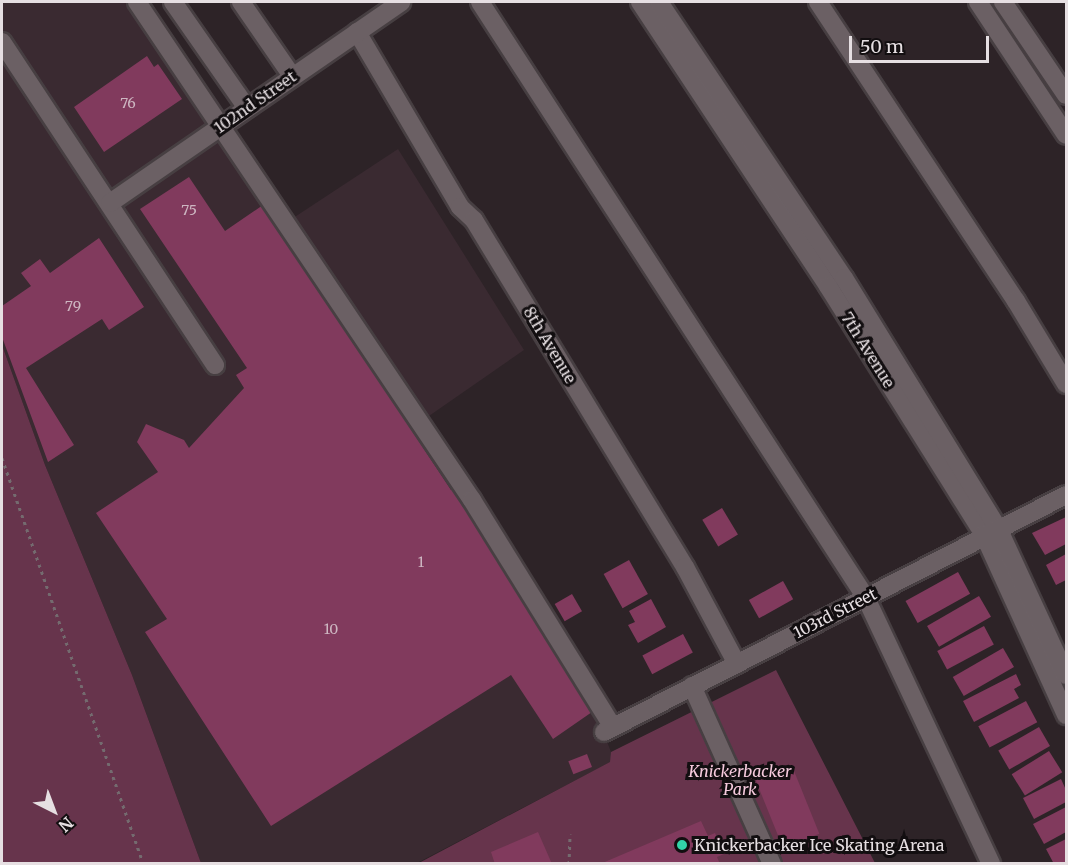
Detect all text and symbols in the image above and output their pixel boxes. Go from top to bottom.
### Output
scale bar [852,24,992,62]
text: 50 m [860,35,904,58]
street label: 102nd Street [210,67,300,137]
house number: 76 [120,95,136,111]
house number: 75 [181,202,197,218]
house number: 79 [65,298,81,314]
street label: 8th Avenue [520,303,580,387]
street label: 7th Avenue [837,309,899,391]
house number: 1 [418,554,424,570]
street label: 103rd Street [790,584,880,642]
house number: 10 [324,621,338,637]
park label: Knickerbacker Park [689,761,791,799]
north arrow [24,781,84,841]
text: N [55,813,77,836]
place label: Knickerbacker Ice Skating Arena [694,835,944,855]
marker: Knickerbacker Ice Skating Arena [675,838,689,852]

